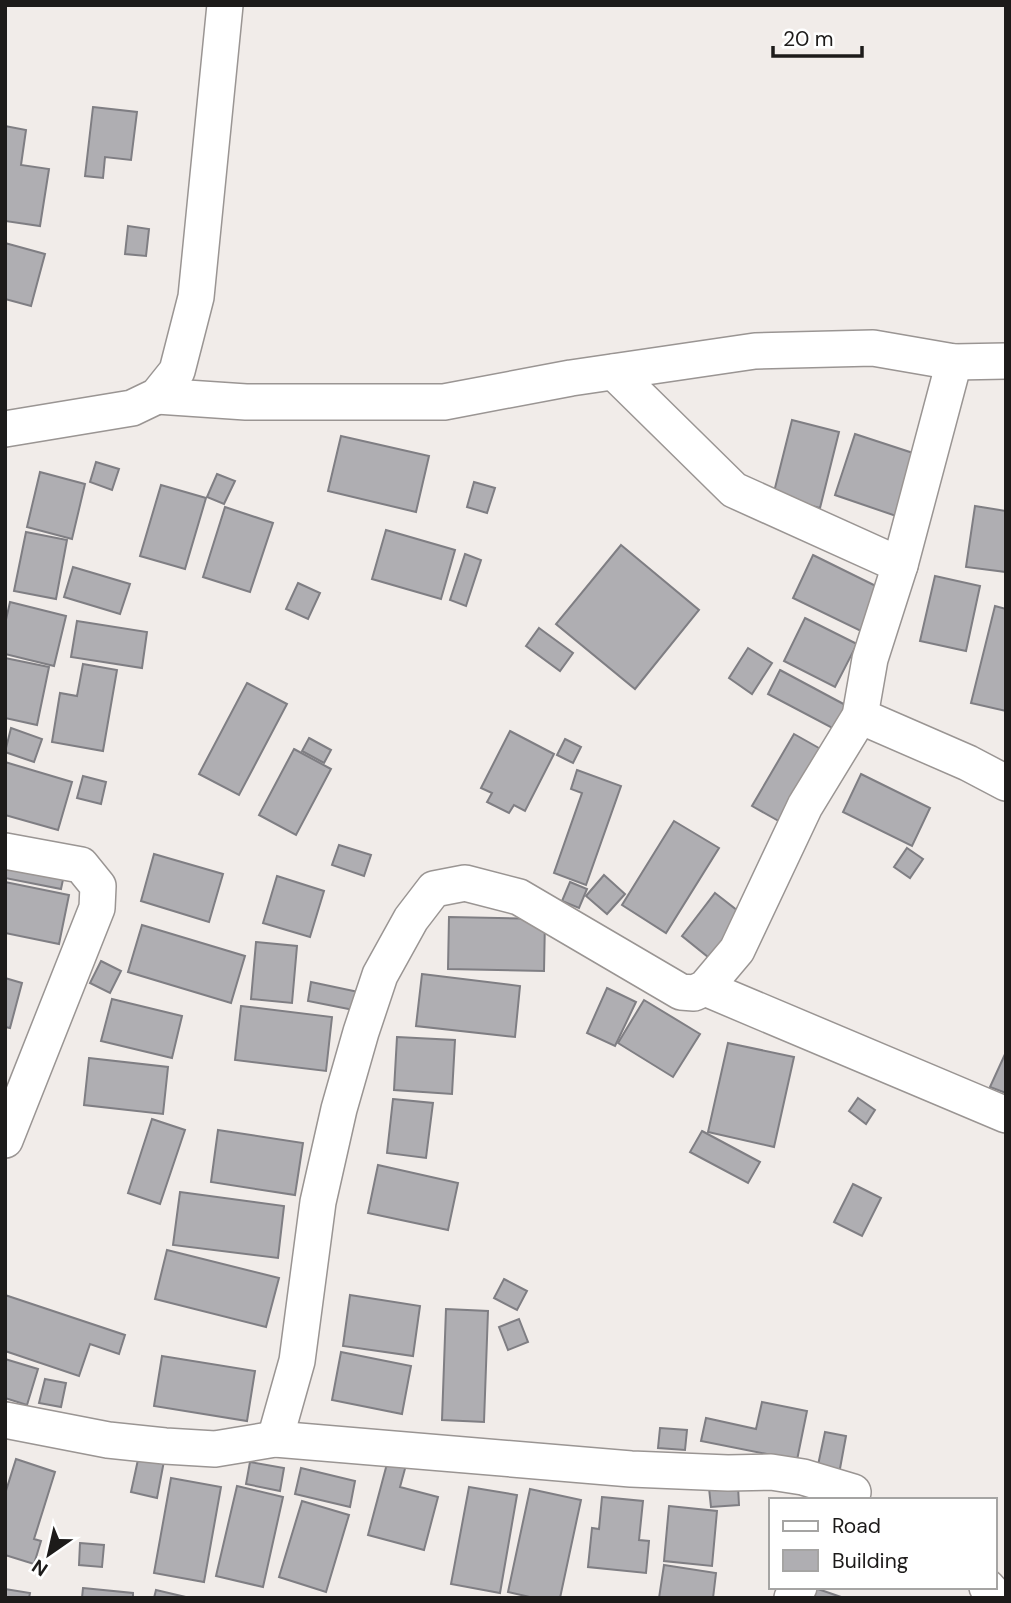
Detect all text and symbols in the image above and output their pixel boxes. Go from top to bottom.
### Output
scale bar [773,14,862,58]
text: 20 m [783,25,834,53]
legend [769,1498,997,1589]
text: Road [832,1512,881,1540]
north arrow [14,1519,84,1589]
text: Building [832,1547,909,1575]
text: N [27,1553,53,1582]

